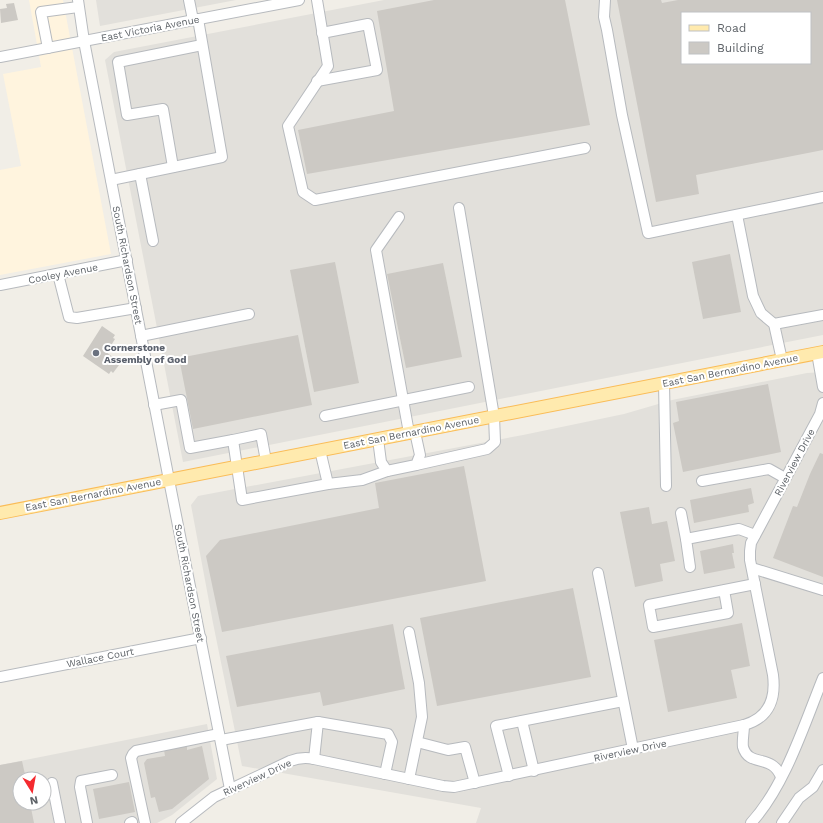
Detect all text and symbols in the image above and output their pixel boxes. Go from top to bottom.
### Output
legend [681,12,811,64]
street label: East Victoria Avenue [100,14,200,43]
text: Road [717,21,746,35]
text: Building [717,41,764,55]
street label: South Richardson Street [111,205,145,326]
street label: Cooley Avenue [27,261,99,286]
place label: Cornerstone Assembly of God [104,342,187,365]
marker: Cornerstone Assembly of God [91,348,101,358]
street label: East San Bernardino Avenue [661,352,799,389]
street label: East San Bernardino Avenue [342,414,480,451]
street label: Riverview Drive [772,427,817,498]
street label: East San Bernardino Avenue [24,476,162,513]
street label: South Richardson Street [173,523,207,644]
street label: Wallace Court [65,645,136,669]
street label: Riverview Drive [593,737,668,764]
street label: Riverview Drive [221,757,293,798]
north arrow [12,771,52,811]
text: N [29,793,39,807]

